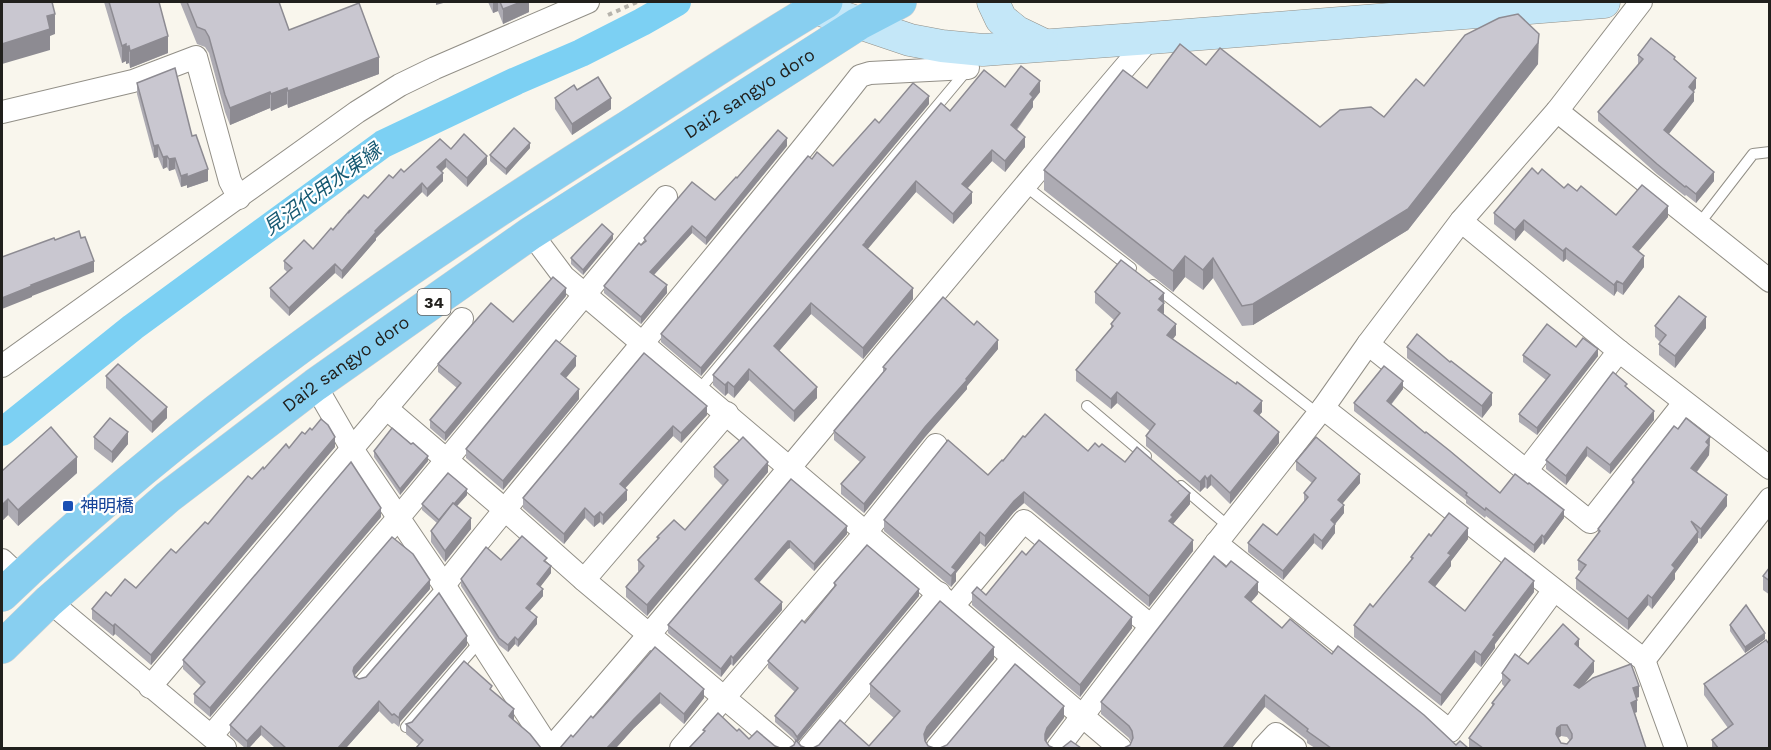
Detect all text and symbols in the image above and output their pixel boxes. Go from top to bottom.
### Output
street label: Dai2 sangyo doro [680,43,819,143]
water label: 見沼代用水東縁 [258,137,387,240]
road number: 34 [418,289,450,315]
street label: Dai2 sangyo doro [278,311,413,416]
place label: 神明橋 [80,495,134,516]
marker: 神明橋 [61,499,75,513]

